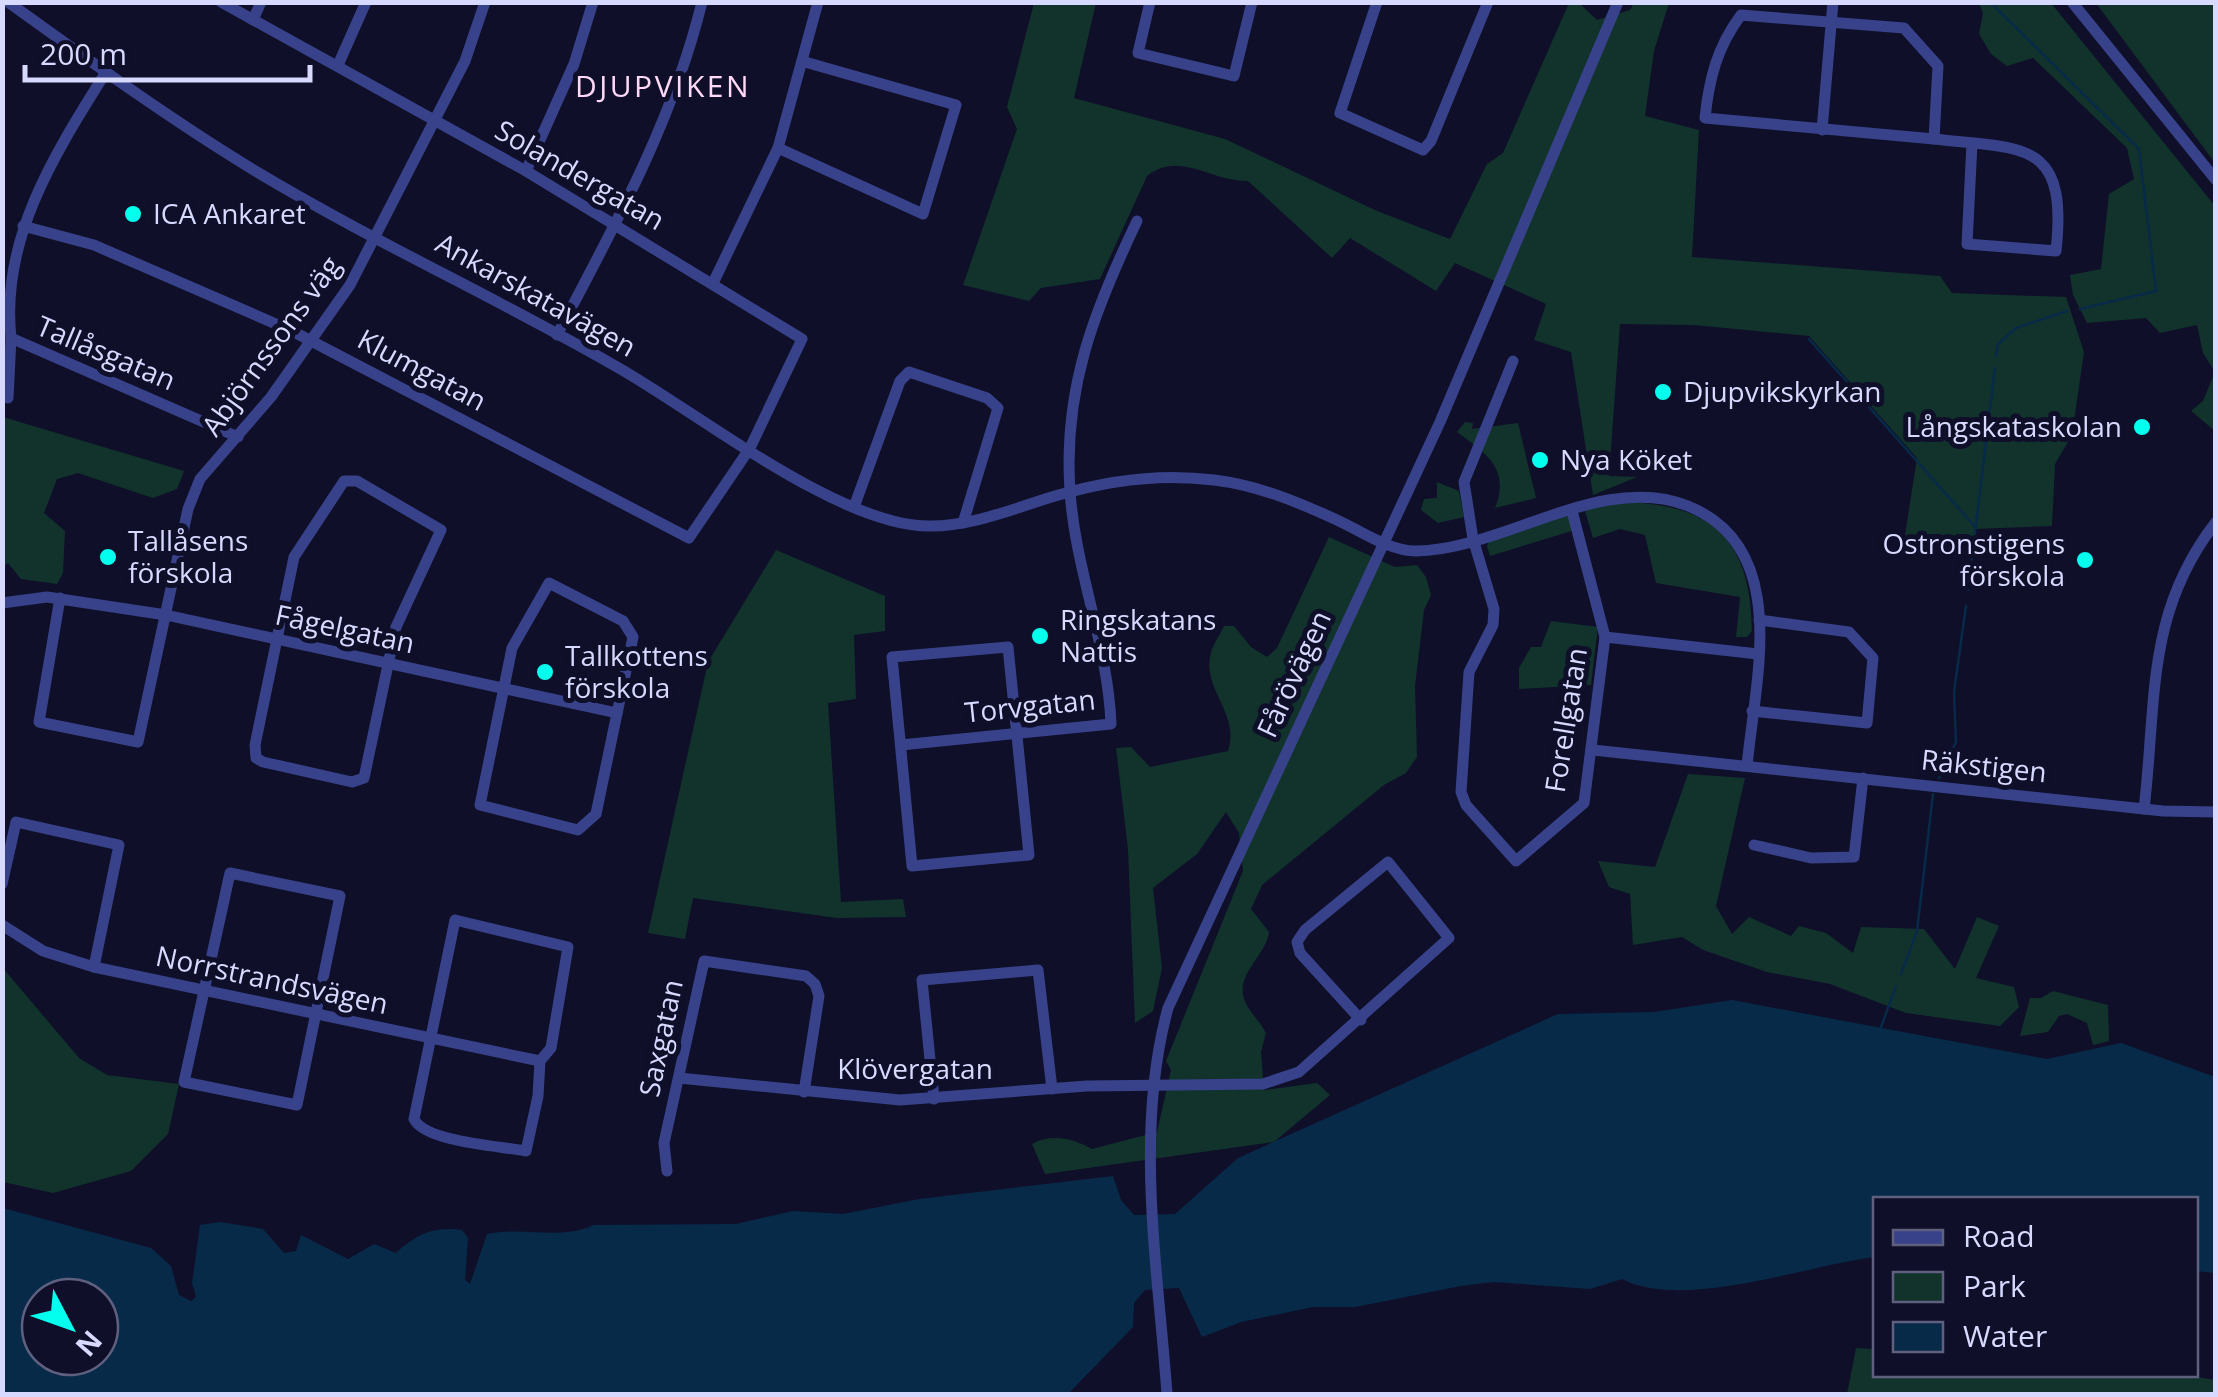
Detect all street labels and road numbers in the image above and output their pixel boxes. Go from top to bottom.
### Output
street label: Solandergatan [489,110,672,238]
street label: Ankarskatavägen [430,223,643,365]
street label: Abjörnssons väg [192,248,348,443]
street label: Tallåsgatan [31,306,182,398]
street label: Klumgatan [351,319,494,419]
street label: Fågelgatan [272,595,418,661]
street label: Fårövägen [1247,604,1339,743]
street label: Forellgatan [1535,645,1595,795]
street label: Torvgatan [963,679,1097,731]
street label: Räkstigen [1919,740,2049,790]
street label: Norrstrandsvägen [153,936,392,1022]
street label: Saxgatan [629,976,691,1100]
street label: Klövergatan [837,1049,993,1087]

